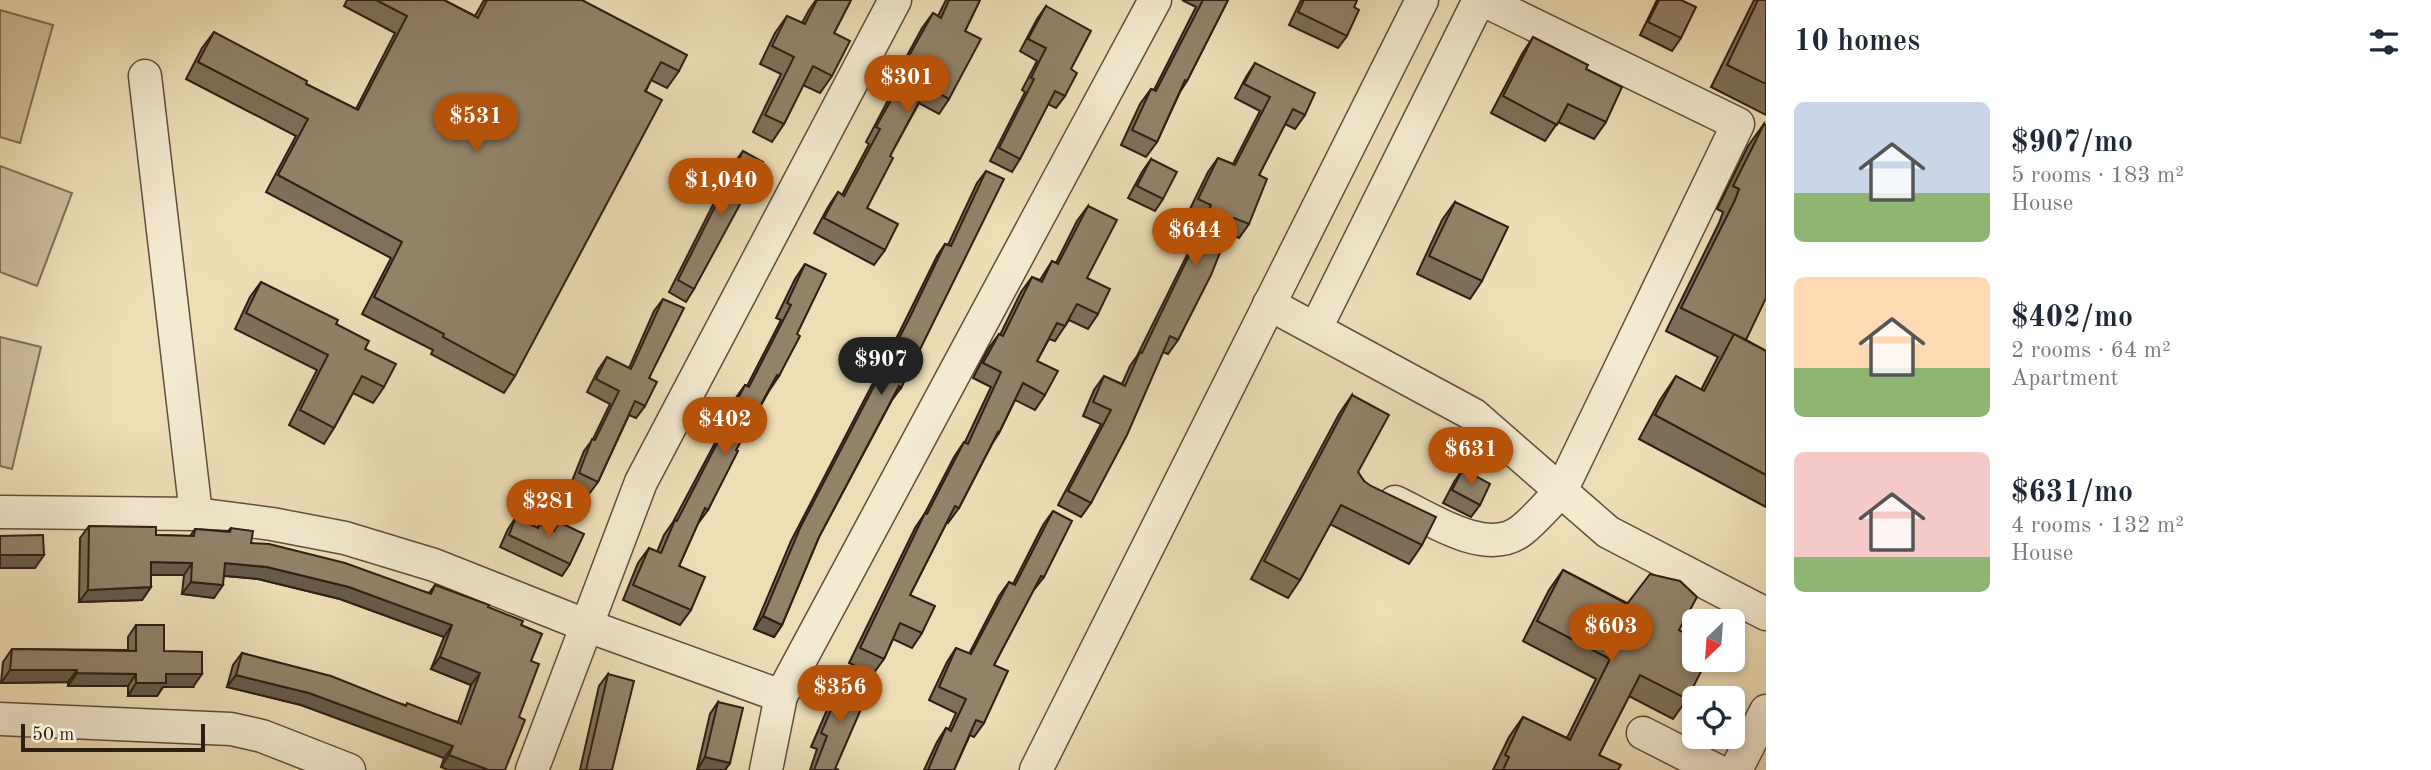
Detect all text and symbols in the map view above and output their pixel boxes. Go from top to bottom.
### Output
icon: filters [2365,23,2403,61]
text: 10 homes [1794,27,1920,57]
pin: $301 [866,55,948,115]
text: $301 [880,66,934,89]
pin: $531 [435,94,517,154]
text: $531 [449,105,503,128]
text: $907/mo [2011,128,2133,158]
icon: home [1850,130,1934,214]
pin: $1,040 [664,158,778,218]
text: 5 rooms · 183 m² [2011,164,2184,187]
text: $1,040 [684,169,758,192]
text: House [2011,192,2073,215]
pin: $644 [1154,208,1236,268]
text: $644 [1168,219,1222,242]
text: $402/mo [2011,303,2133,333]
icon: home [1850,305,1934,389]
pin: $907 [840,338,922,397]
text: 2 rooms · 64 m² [2011,339,2171,362]
text: $907 [854,348,908,371]
text: Apartment [2011,367,2119,390]
pin: $402 [684,398,766,457]
text: $402 [698,408,752,431]
pin: $631 [1430,428,1512,487]
text: $631 [1444,438,1498,461]
text: $631/mo [2011,478,2133,508]
pin: $281 [508,480,590,539]
icon: home [1850,480,1934,564]
text: $281 [522,490,576,513]
text: 4 rooms · 132 m² [2011,514,2184,537]
text: House [2011,542,2073,565]
pin: $603 [1570,604,1652,664]
north arrow [1682,609,1745,672]
map controls [1682,609,1745,749]
text: $603 [1584,615,1638,638]
pin: $356 [799,666,881,725]
text: $356 [813,676,867,699]
button: locate [1682,686,1745,749]
scale bar [21,721,205,753]
text: 50 m [32,726,74,745]

